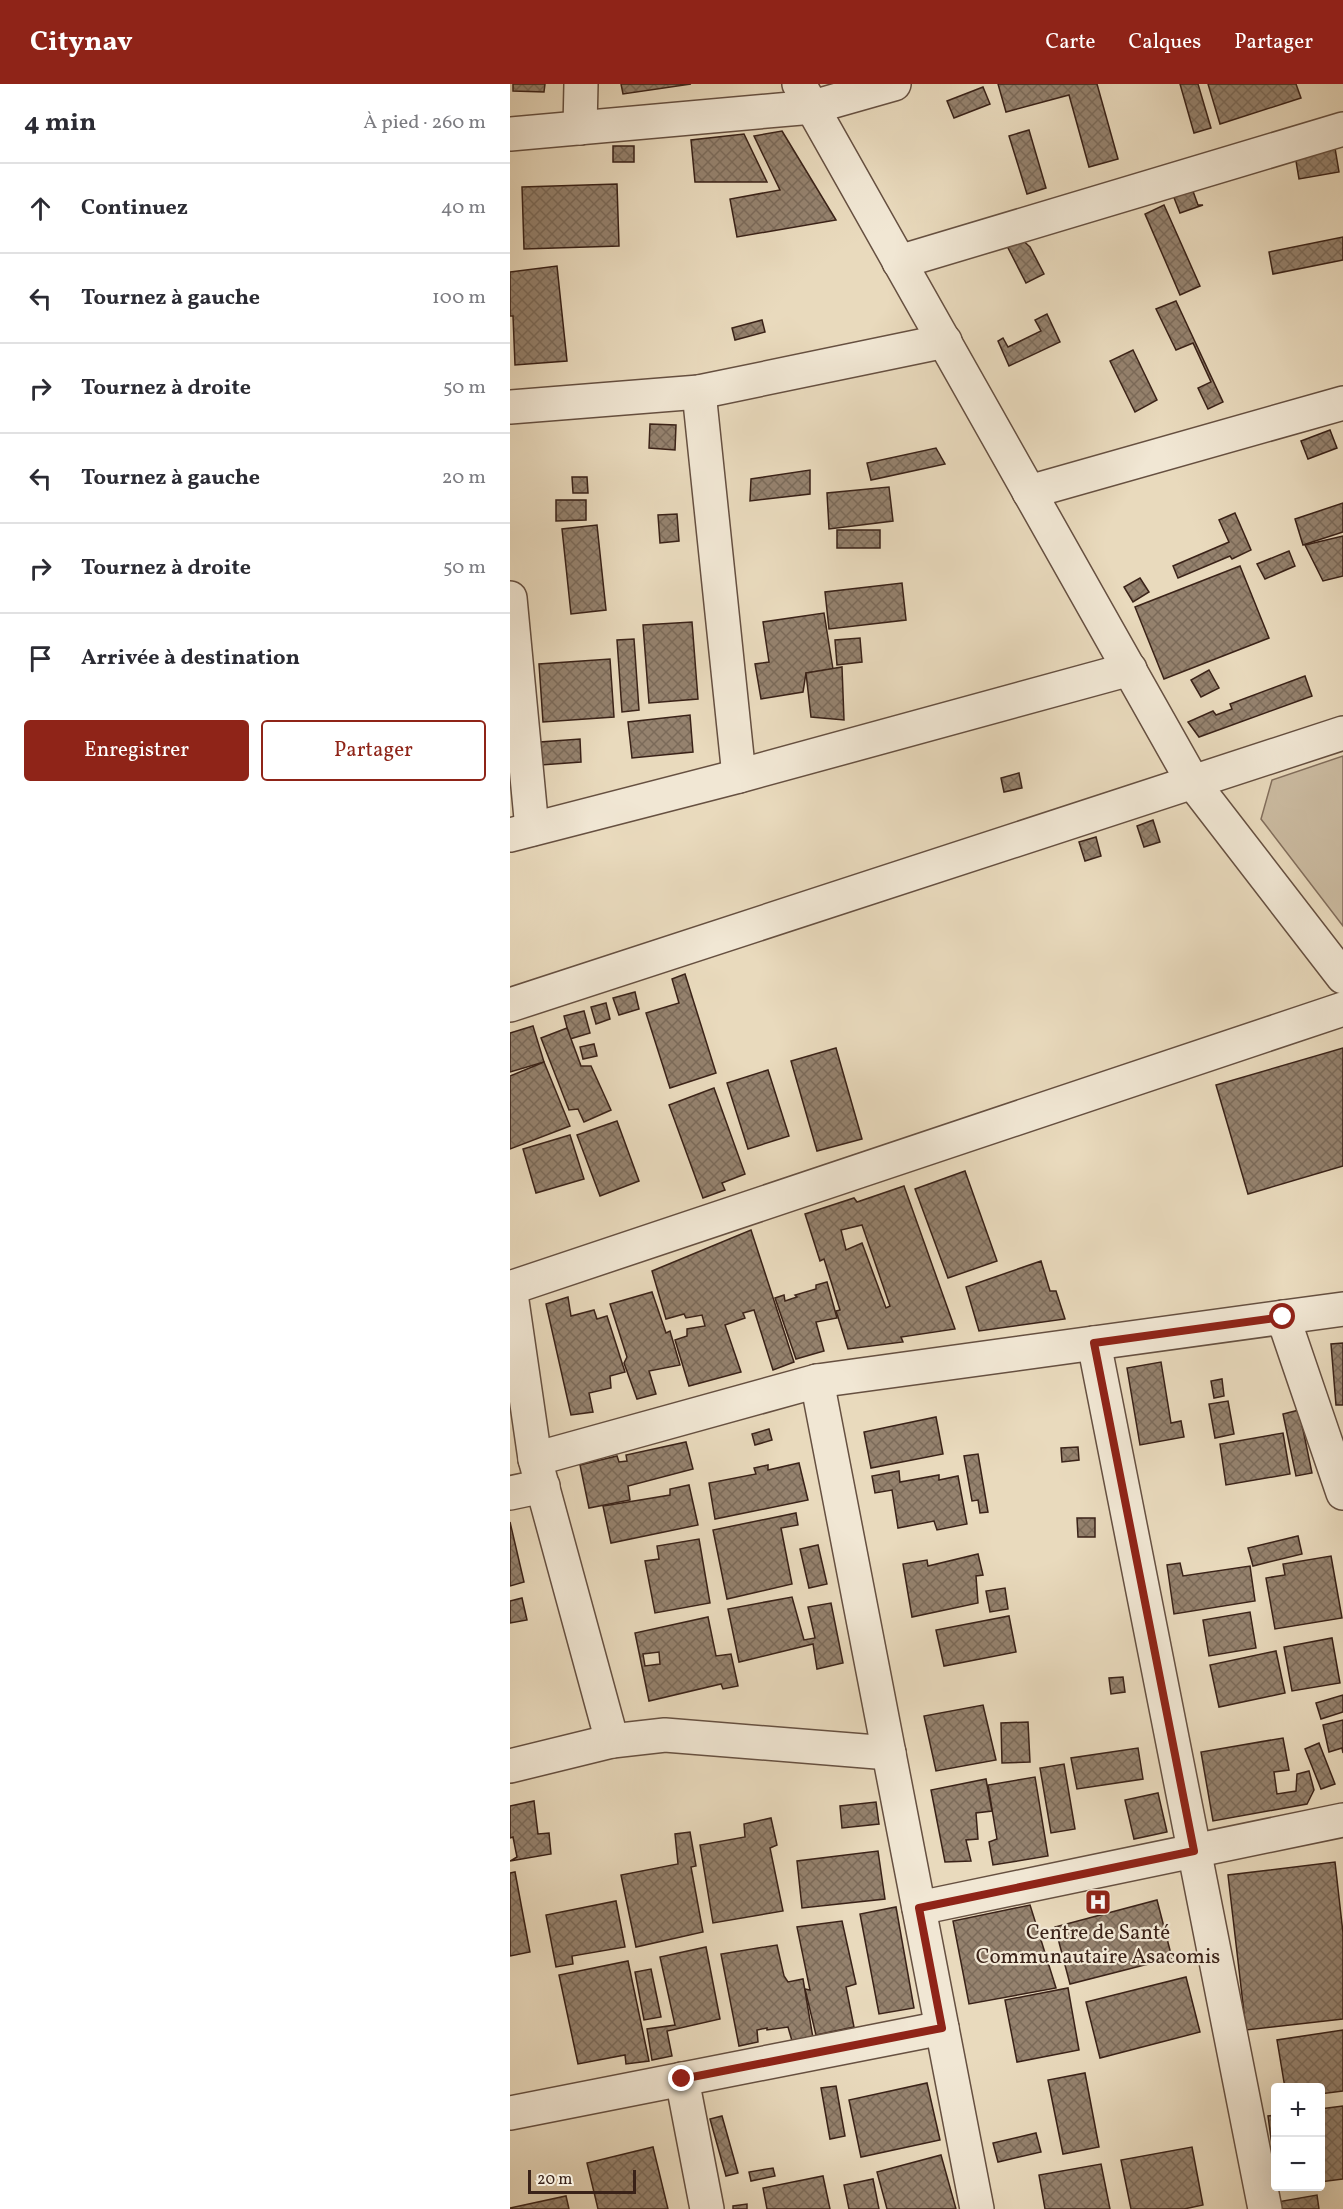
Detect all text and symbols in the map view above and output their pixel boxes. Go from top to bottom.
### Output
text: Citynav [30,23,133,62]
text: Carte [1045,28,1096,57]
text: Calques [1129,28,1201,57]
text: Partager [1234,28,1313,57]
text: 4 min [24,105,96,141]
text: À pied · 260 m [363,109,486,137]
icon: ahead [24,192,57,225]
text: Continuez [81,193,188,224]
text: 40 m [441,194,486,222]
icon: left [24,282,57,315]
text: Tournez à gauche [81,283,260,314]
text: 100 m [432,284,486,312]
icon: right [24,372,57,405]
text: Tournez à droite [81,373,251,404]
text: 50 m [443,374,486,402]
icon: left [24,462,57,495]
text: Tournez à gauche [81,463,260,494]
text: 20 m [442,464,486,492]
icon: right [24,552,57,585]
text: Tournez à droite [81,553,251,584]
text: 50 m [443,554,486,582]
icon: arrive [24,642,57,675]
text: Arrivée à destination [81,643,300,674]
button: Enregistrer [24,720,249,781]
button: Partager [261,720,486,781]
route start [1269,1303,1295,1329]
hospital icon: Centre de Santé Communautaire Asacomis [1083,1887,1113,1917]
place label: Centre de Santé Communautaire Asacomis [976,1919,1220,1972]
route end [668,2065,694,2091]
map controls [1271,2083,1325,2191]
button: + [1271,2083,1325,2137]
button: − [1271,2137,1325,2191]
scale bar [528,2167,636,2194]
text: 20 m [537,2169,572,2191]

